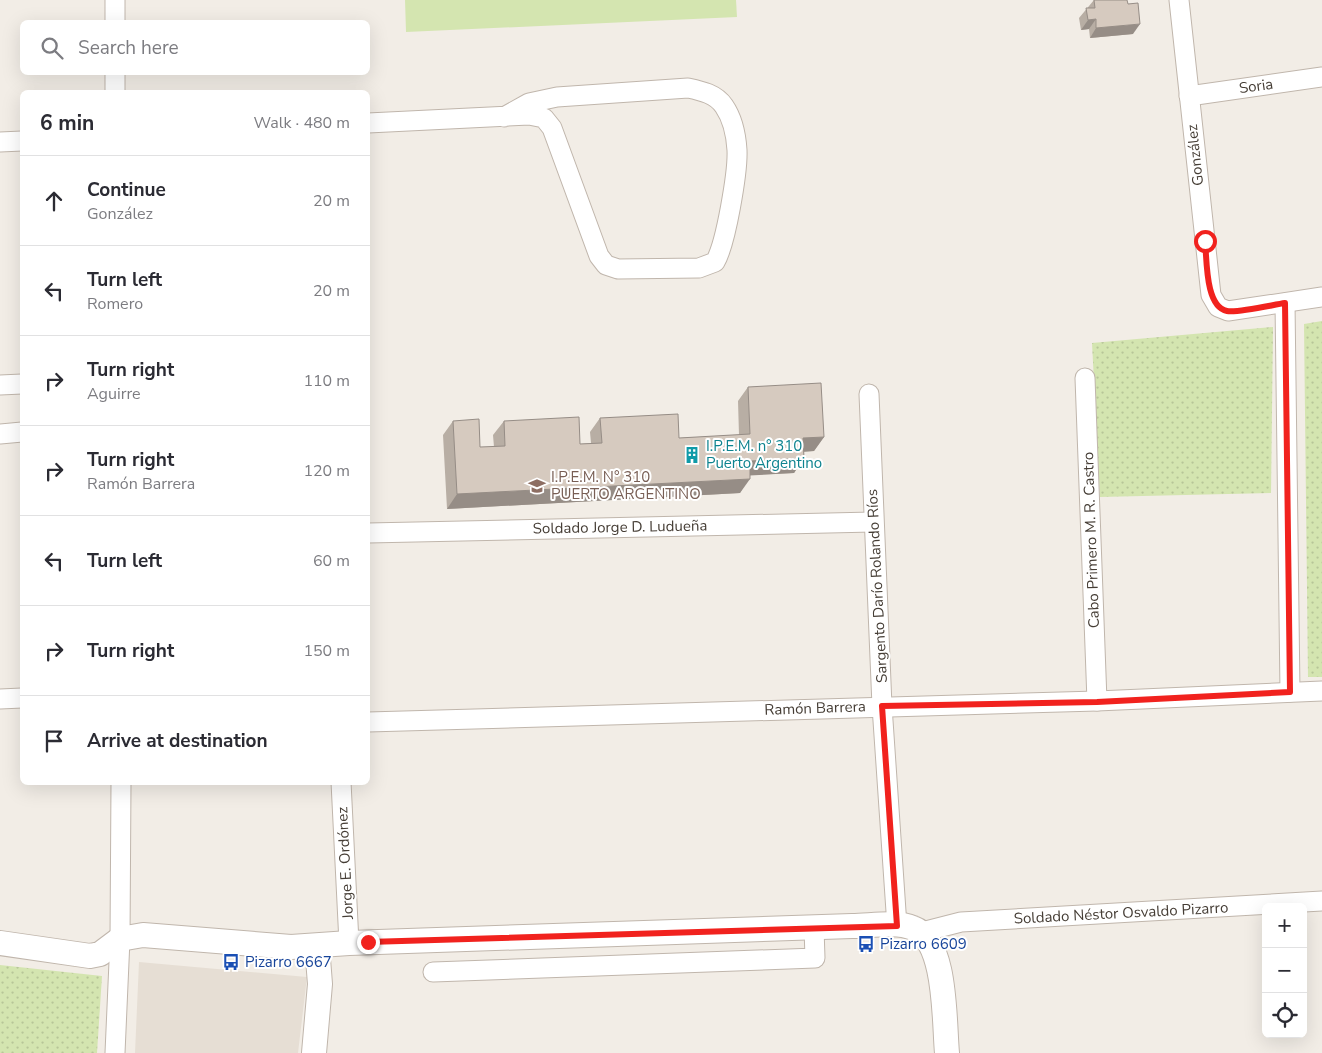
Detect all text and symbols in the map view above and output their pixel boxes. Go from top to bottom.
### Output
search box [20,20,370,75]
icon: search [38,34,66,62]
text: Search here [78,35,179,61]
street label: Soria [1238,74,1274,98]
text: 6 min [40,109,94,137]
text: Walk · 480 m [254,112,350,134]
street label: González [1182,123,1208,187]
text: Continue [87,177,166,203]
icon: ahead [40,187,68,215]
text: 20 m [313,190,350,212]
text: González [87,203,153,225]
route start [1194,230,1217,253]
text: Turn left [87,267,162,293]
icon: left [40,277,68,305]
text: 20 m [313,280,350,302]
text: Romero [87,293,143,315]
text: Turn right [87,357,174,383]
icon: right [40,367,68,395]
text: 110 m [303,370,350,392]
text: Aguirre [87,383,141,405]
place label: I.P.E.M. n° 310 Puerto Argentino [706,436,822,473]
building icon: I.P.E.M. n° 310 Puerto Argentino [682,445,702,465]
text: Turn right [87,447,174,473]
street label: Cabo Primero M. R. Castro [1078,451,1104,629]
icon: right [40,457,68,485]
text: 120 m [303,460,350,482]
place label: I.P.E.M. N° 310 PUERTO ARGENTINO [551,467,701,504]
text: Ramón Barrera [87,473,195,495]
school or university icon: I.P.E.M. N° 310 PUERTO ARGENTINO [527,476,547,496]
street label: Sargento Darío Rolando Ríos [862,488,892,684]
street label: Soldado Jorge D. Ludueña [533,515,707,539]
icon: left [40,547,68,575]
text: Turn left [87,548,162,574]
text: 60 m [313,550,350,572]
icon: right [40,637,68,665]
text: Turn right [87,638,174,664]
text: 150 m [303,640,350,662]
street label: Ramón Barrera [764,696,866,720]
icon: arrive [40,727,68,755]
text: Arrive at destination [87,728,268,754]
street label: Jorge E. Ordónez [332,806,358,921]
street label: Soldado Néstor Osvaldo Pizarro [1013,897,1229,929]
map controls [1262,903,1307,1038]
button: + [1262,903,1307,948]
route end [357,931,380,954]
bus stop icon: Pizarro 6609 [856,934,876,954]
place label: Pizarro 6609 [880,934,967,954]
button: − [1262,948,1307,993]
bus stop icon: Pizarro 6667 [221,952,241,972]
place label: Pizarro 6667 [245,952,332,972]
button: locate [1262,993,1307,1038]

